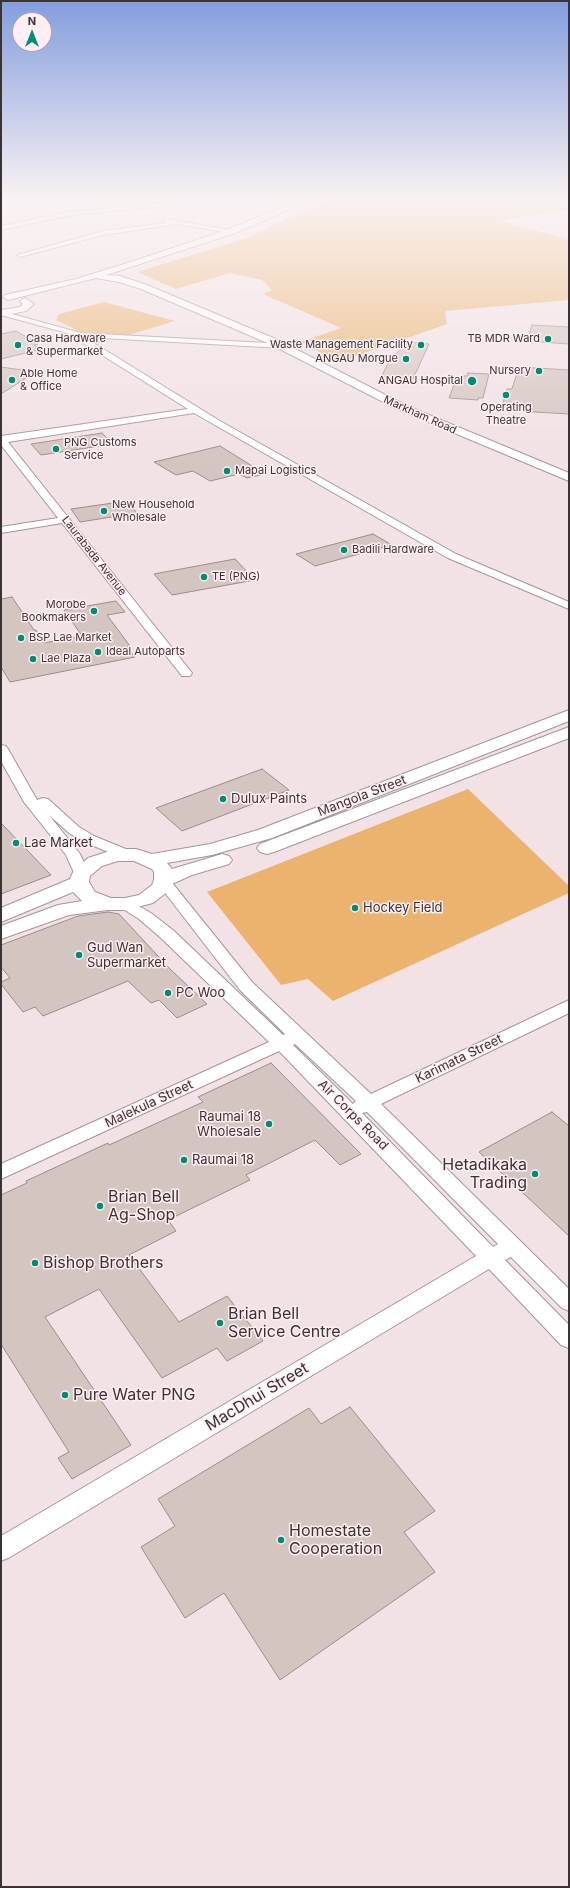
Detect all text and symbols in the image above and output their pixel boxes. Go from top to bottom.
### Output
north arrow [12,12,52,52]
text: N [28,14,36,28]
place label: Casa Hardware & Supermarket [26,332,106,358]
place label: TB MDR Ward [467,332,540,346]
marker: TB MDR Ward [543,334,553,344]
place label: Waste Management Facility [270,338,413,352]
marker: Casa Hardware & Supermarket [13,340,23,350]
marker: Waste Management Facility [416,340,426,350]
place label: ANGAU Morgue [315,352,398,366]
marker: ANGAU Morgue [401,354,411,364]
place label: Nursery [489,364,531,378]
marker: Nursery [534,366,544,376]
place label: Able Home & Office [20,367,77,393]
place label: ANGAU Hospital [378,374,463,388]
marker: Able Home & Office [7,375,17,385]
marker: ANGAU Hospital [466,375,478,387]
marker: Operating Theatre [501,390,511,400]
street label: Markham Road [382,393,458,437]
place label: Operating Theatre [480,401,532,427]
place label: PNG Customs Service [64,436,136,462]
marker: PNG Customs Service [51,444,61,454]
place label: Mapai Logistics [235,464,316,478]
marker: Mapai Logistics [222,466,232,476]
place label: New Household Wholesale [112,498,195,524]
marker: New Household Wholesale [99,506,109,516]
street label: Laurabada Avenue [59,514,129,598]
place label: Badili Hardware [352,543,434,557]
marker: Badili Hardware [339,545,349,555]
place label: TE (PNG) [212,570,260,584]
marker: TE (PNG) [199,572,209,582]
place label: Morobe Bookmakers [22,598,86,624]
marker: Morobe Bookmakers [89,606,99,616]
place label: BSP Lae Market [29,631,112,645]
marker: BSP Lae Market [16,633,26,643]
place label: Ideal Autoparts [106,645,185,659]
marker: Ideal Autoparts [93,647,103,657]
place label: Lae Plaza [41,652,91,666]
marker: Lae Plaza [28,654,38,664]
street label: Mangola Street [316,772,408,820]
place label: Dulux Paints [231,791,307,807]
marker: Dulux Paints [218,794,228,804]
place label: Lae Market [24,835,93,851]
marker: Lae Market [11,838,21,848]
place label: Hockey Field [363,900,443,916]
marker: Hockey Field [350,903,360,913]
place label: Gud Wan Supermarket [87,940,166,971]
marker: Gud Wan Supermarket [74,950,84,960]
place label: PC Woo [176,985,225,1001]
marker: PC Woo [163,988,173,998]
street label: Karimata Street [413,1031,505,1087]
street label: Malekula Street [102,1077,196,1131]
street label: Air Corps Road [315,1077,391,1153]
place label: Raumai 18 Wholesale [197,1109,261,1140]
marker: Raumai 18 Wholesale [264,1119,274,1129]
place label: Raumai 18 [192,1152,254,1168]
marker: Raumai 18 [179,1155,189,1165]
place label: Hetadikaka Trading [442,1155,527,1193]
marker: Hetadikaka Trading [530,1169,540,1179]
place label: Brian Bell Ag-Shop [108,1187,179,1225]
marker: Brian Bell Ag-Shop [95,1201,105,1211]
place label: Bishop Brothers [43,1253,163,1273]
marker: Bishop Brothers [30,1258,40,1268]
place label: Brian Bell Service Centre [228,1304,340,1342]
marker: Brian Bell Service Centre [215,1318,225,1328]
street label: MacDhui Street [202,1359,312,1435]
place label: Pure Water PNG [73,1385,195,1405]
marker: Pure Water PNG [60,1390,70,1400]
place label: Homestate Cooperation [289,1521,382,1559]
marker: Homestate Cooperation [276,1535,286,1545]

